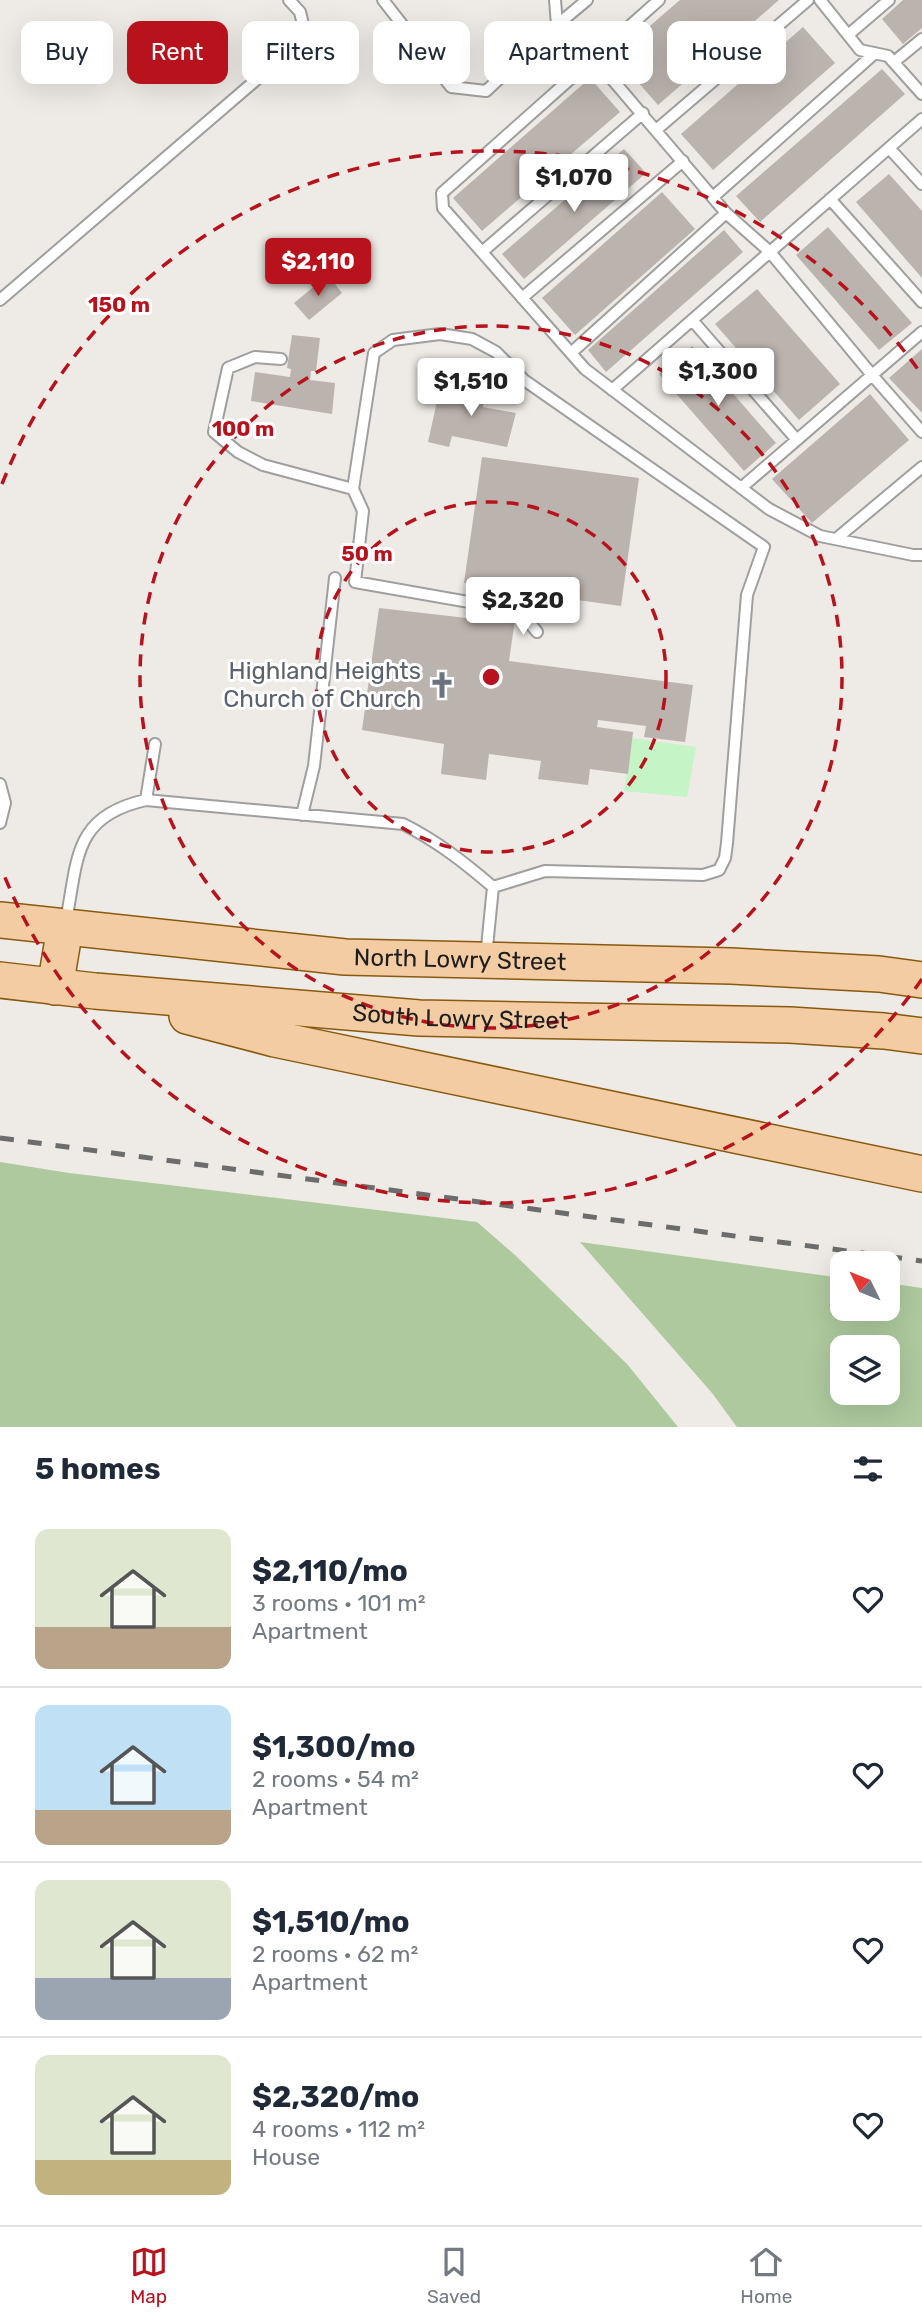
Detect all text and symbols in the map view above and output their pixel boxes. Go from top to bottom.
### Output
chip: Buy [21,21,113,84]
chip: Rent [127,21,228,84]
chip: Filters [242,21,359,84]
chip: New [373,21,470,84]
chip: Apartment [484,21,653,84]
chip: House [667,21,786,84]
pin: $1,070 [517,154,631,214]
text: $1,070 [535,163,613,191]
pin: $2,110 [261,238,375,298]
text: $2,110 [281,247,355,275]
text: 150 m [88,292,150,317]
pin: $1,300 [661,348,775,408]
text: $1,300 [678,357,758,385]
pin: $1,510 [414,358,528,418]
text: $1,510 [434,367,508,395]
text: 100 m [212,416,274,441]
text: 50 m [341,541,393,566]
pin: $2,320 [466,578,580,637]
text: $2,320 [482,586,564,614]
place label: Highland Heights Church of Church [223,657,421,713]
centre of rings [479,665,503,689]
church icon: Highland Heights Church of Church [427,670,457,700]
street label: North Lowry Street [353,943,567,976]
street label: South Lowry Street [351,998,569,1035]
north arrow [830,1251,900,1321]
map controls [830,1251,900,1405]
button: layers [830,1335,900,1405]
icon: filters [849,1450,887,1488]
text: 5 homes [35,1451,161,1487]
text: $2,110/mo [252,1553,408,1589]
icon: home [91,1557,175,1641]
icon: heart [849,1580,887,1618]
text: 3 rooms · 101 m² [252,1589,426,1617]
text: Apartment [252,1617,368,1645]
text: $1,300/mo [252,1729,416,1765]
icon: home [91,1733,175,1817]
icon: heart [849,1756,887,1794]
text: 2 rooms · 54 m² [252,1765,419,1793]
text: Apartment [252,1793,368,1821]
text: $1,510/mo [252,1904,410,1940]
icon: home [91,1908,175,1992]
icon: heart [849,1931,887,1969]
text: 2 rooms · 62 m² [252,1940,418,1968]
text: Apartment [252,1968,368,1996]
text: $2,320/mo [252,2079,419,2115]
icon: home [91,2083,175,2167]
icon: heart [849,2106,887,2144]
text: 4 rooms · 112 m² [252,2115,425,2143]
text: House [252,2143,320,2171]
tab: Map [130,2243,168,2308]
tab: Saved [427,2243,481,2308]
tab: Home [740,2243,792,2308]

